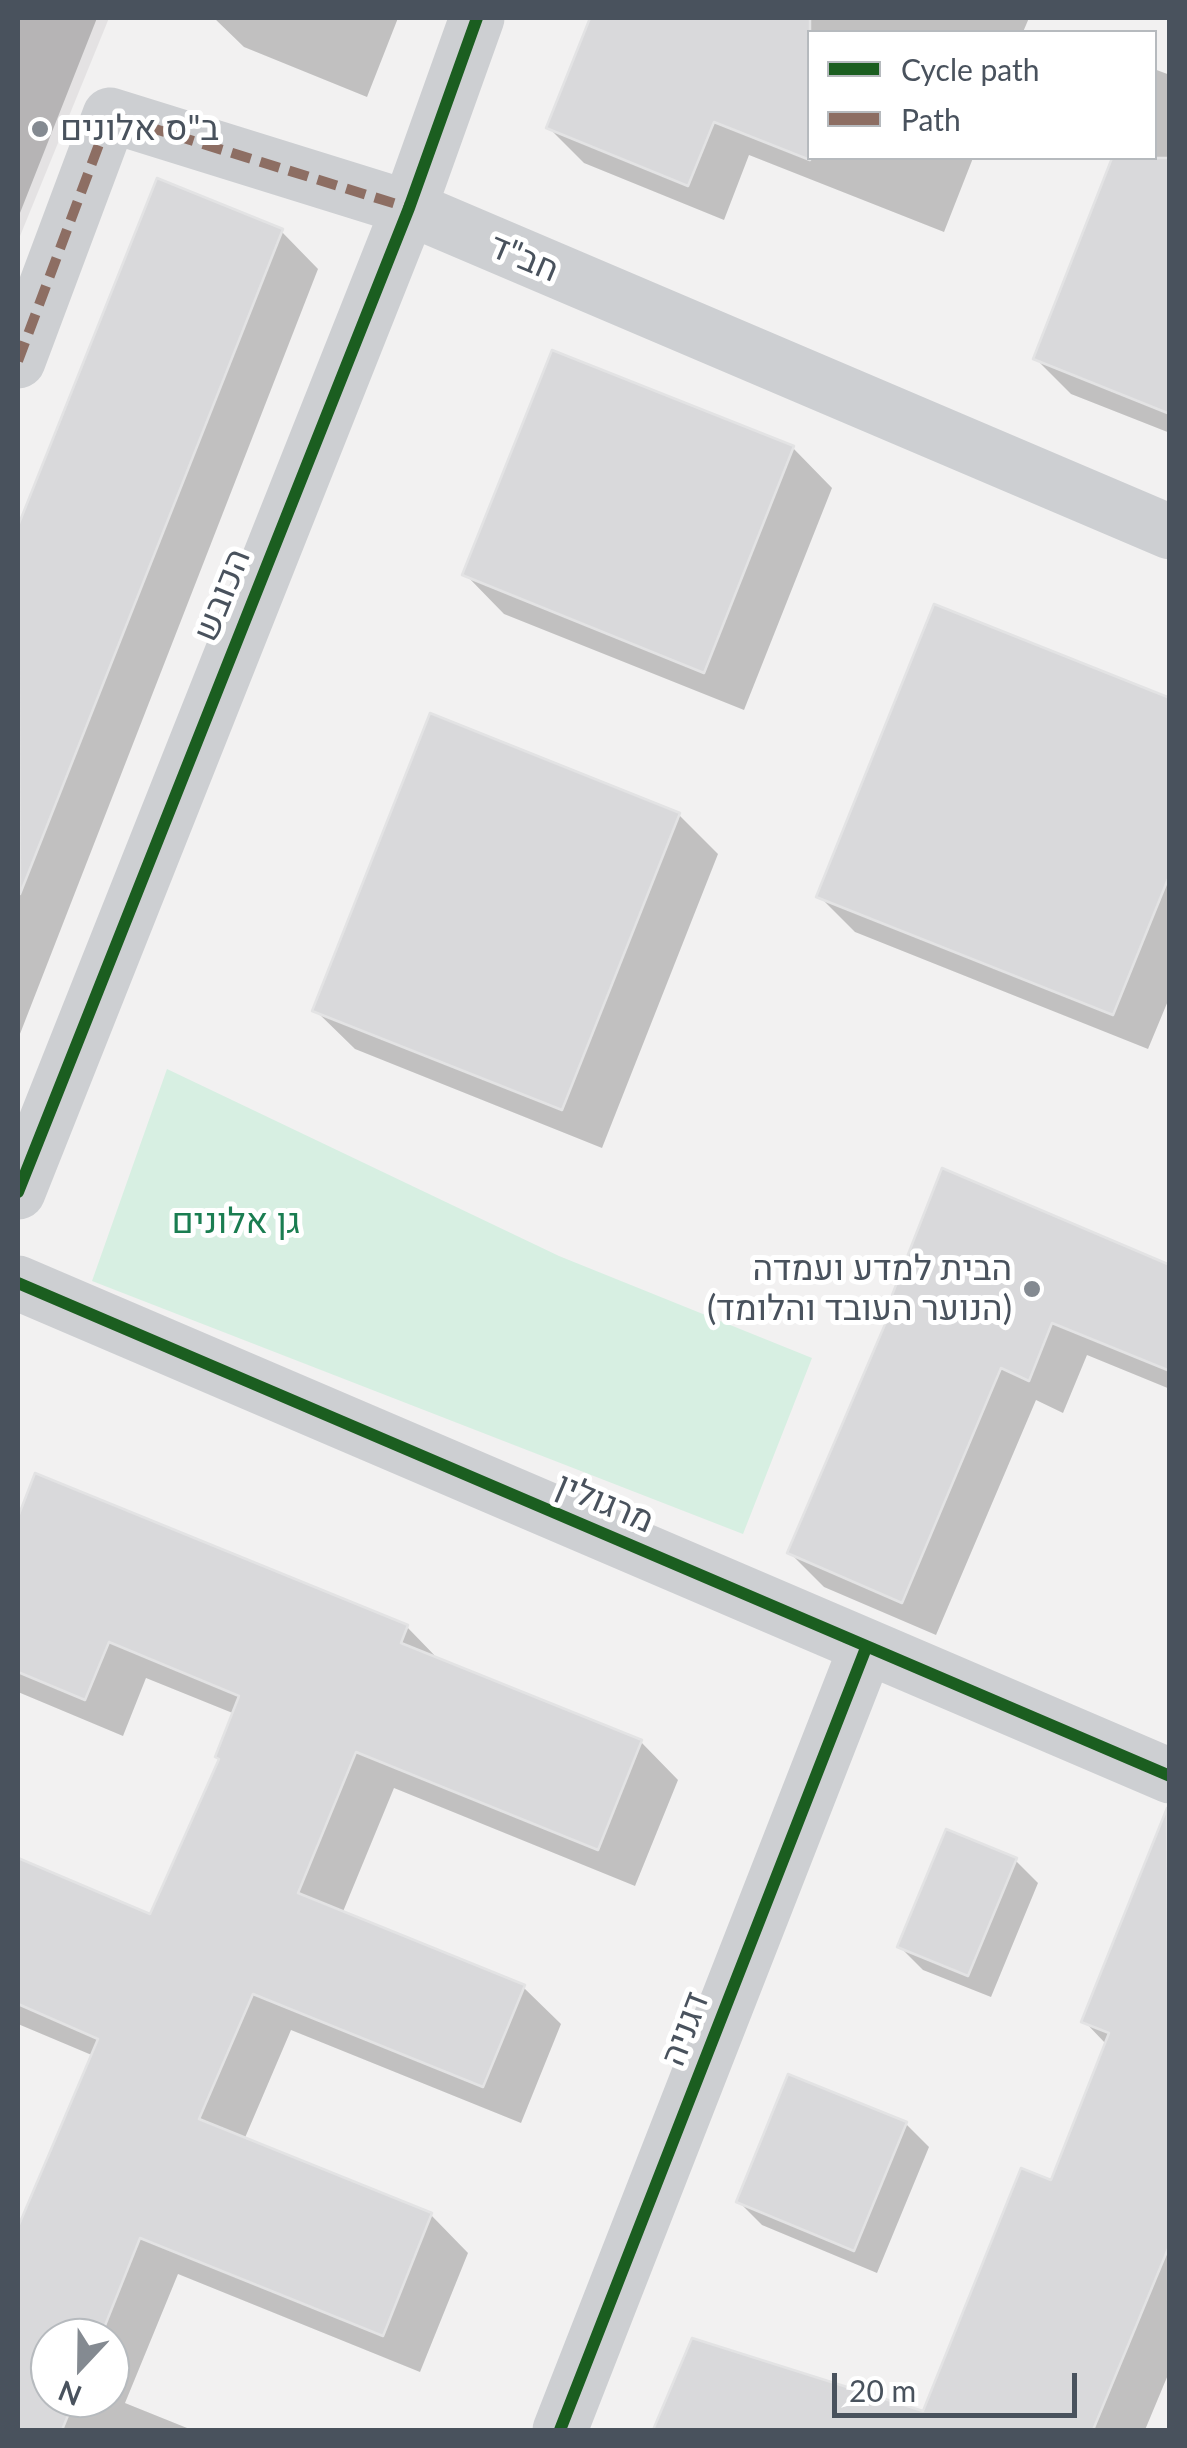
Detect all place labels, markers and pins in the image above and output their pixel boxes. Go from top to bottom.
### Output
place label: ב"ס אלונים [60,108,219,150]
marker: ב"ס אלונים [29,118,51,140]
place label: הבית למדע ועמדה (הנוער העובד והלומד) [707,1248,1012,1330]
marker: הבית למדע ועמדה (הנוער העובד והלומד) [1021,1278,1043,1300]

